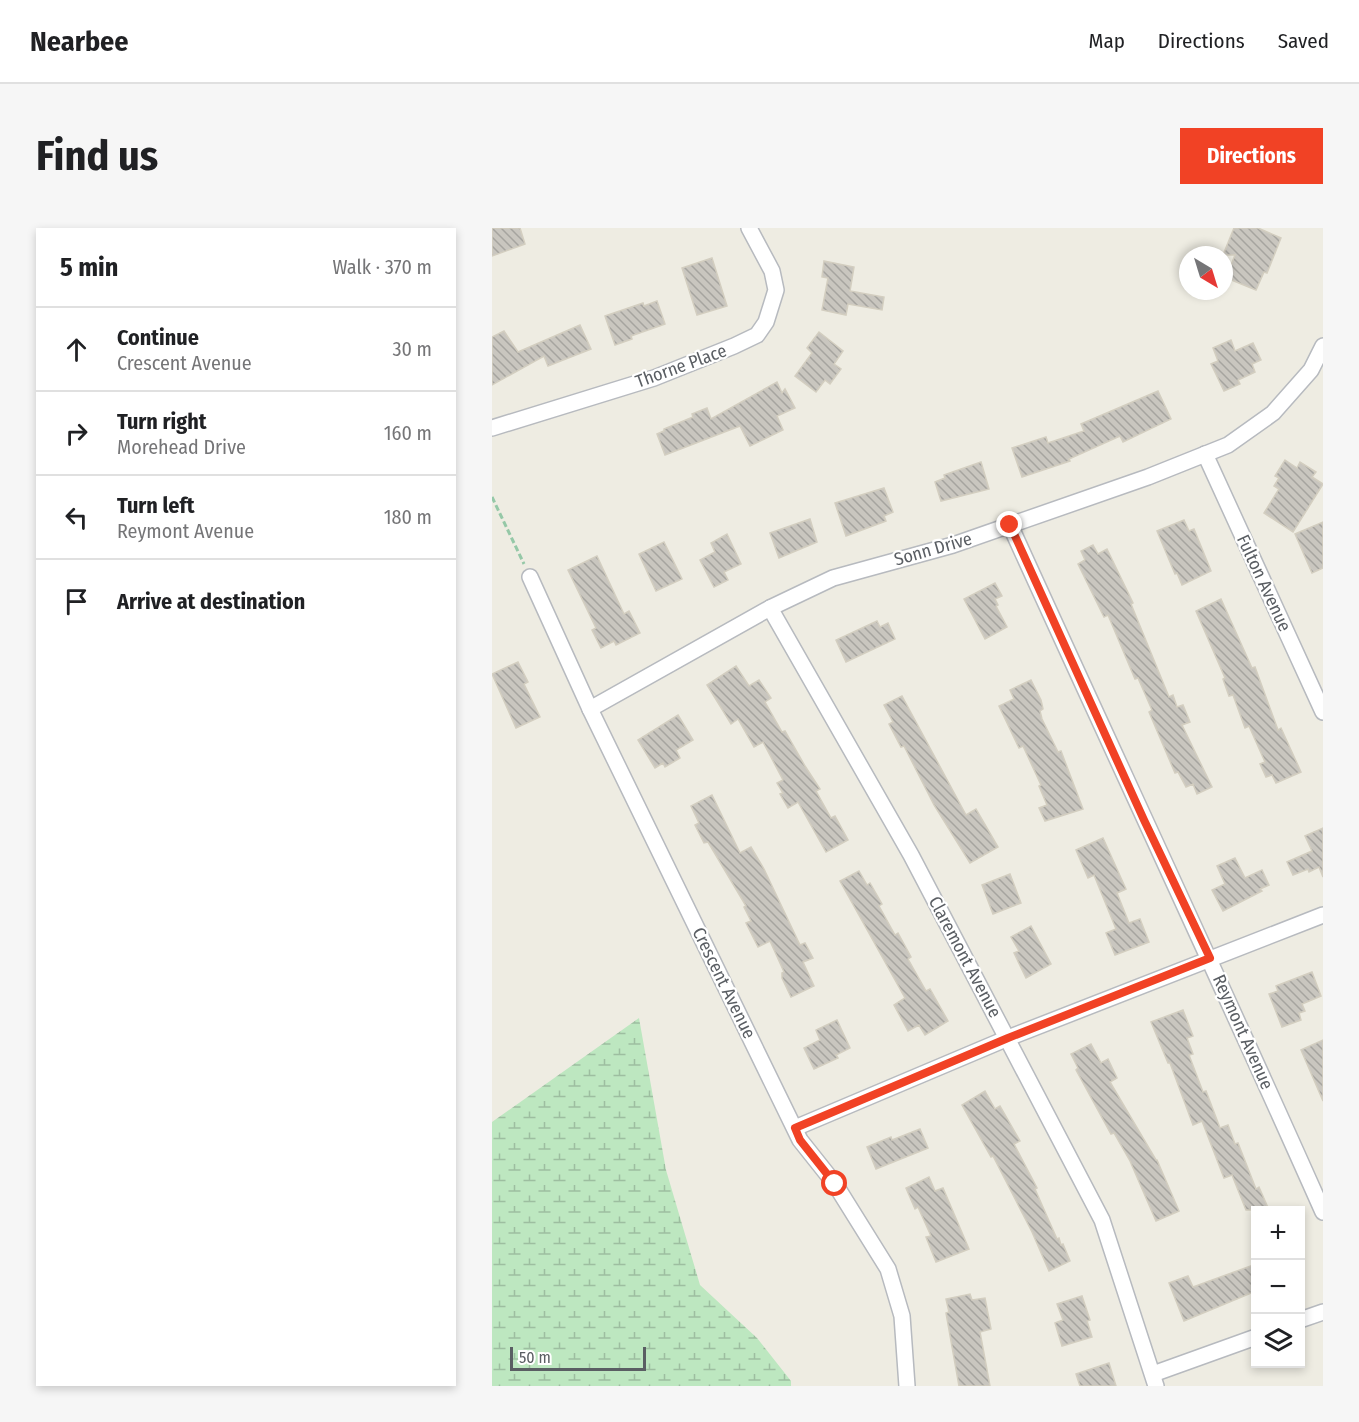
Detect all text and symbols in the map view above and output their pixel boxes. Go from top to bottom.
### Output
text: Nearbee [30,25,129,58]
text: Map [1088,28,1125,54]
text: Directions [1158,28,1245,54]
text: Saved [1278,28,1329,54]
button: Directions [1180,128,1323,184]
text: Find us [36,131,158,181]
north arrow [1179,246,1233,300]
text: 5 min [60,252,118,283]
text: Walk · 370 m [332,255,432,279]
text: Continue [117,324,199,351]
icon: ahead [60,333,93,366]
text: 30 m [392,337,432,361]
street label: Thorne Place [633,339,730,393]
text: Crescent Avenue [117,351,252,375]
text: Turn right [117,408,206,435]
icon: right [60,417,93,450]
text: 160 m [384,421,432,445]
text: Morehead Drive [117,435,246,459]
text: Turn left [117,492,195,519]
icon: left [60,501,93,534]
text: 180 m [384,505,432,529]
route end [996,511,1022,537]
text: Reymont Avenue [117,519,254,543]
street label: Sonn Drive [892,527,974,571]
street label: Fulton Avenue [1232,531,1296,635]
icon: arrive [60,585,93,618]
text: Arrive at destination [117,588,305,615]
street label: Claremont Avenue [924,893,1006,1021]
street label: Crescent Avenue [688,924,760,1042]
street label: Reymont Avenue [1208,971,1278,1093]
route start [821,1170,847,1196]
map controls [1251,1206,1305,1368]
button: + [1251,1206,1305,1260]
button: − [1251,1260,1305,1314]
button: layers [1251,1314,1305,1368]
scale bar [510,1344,646,1372]
text: 50 m [519,1348,551,1367]

